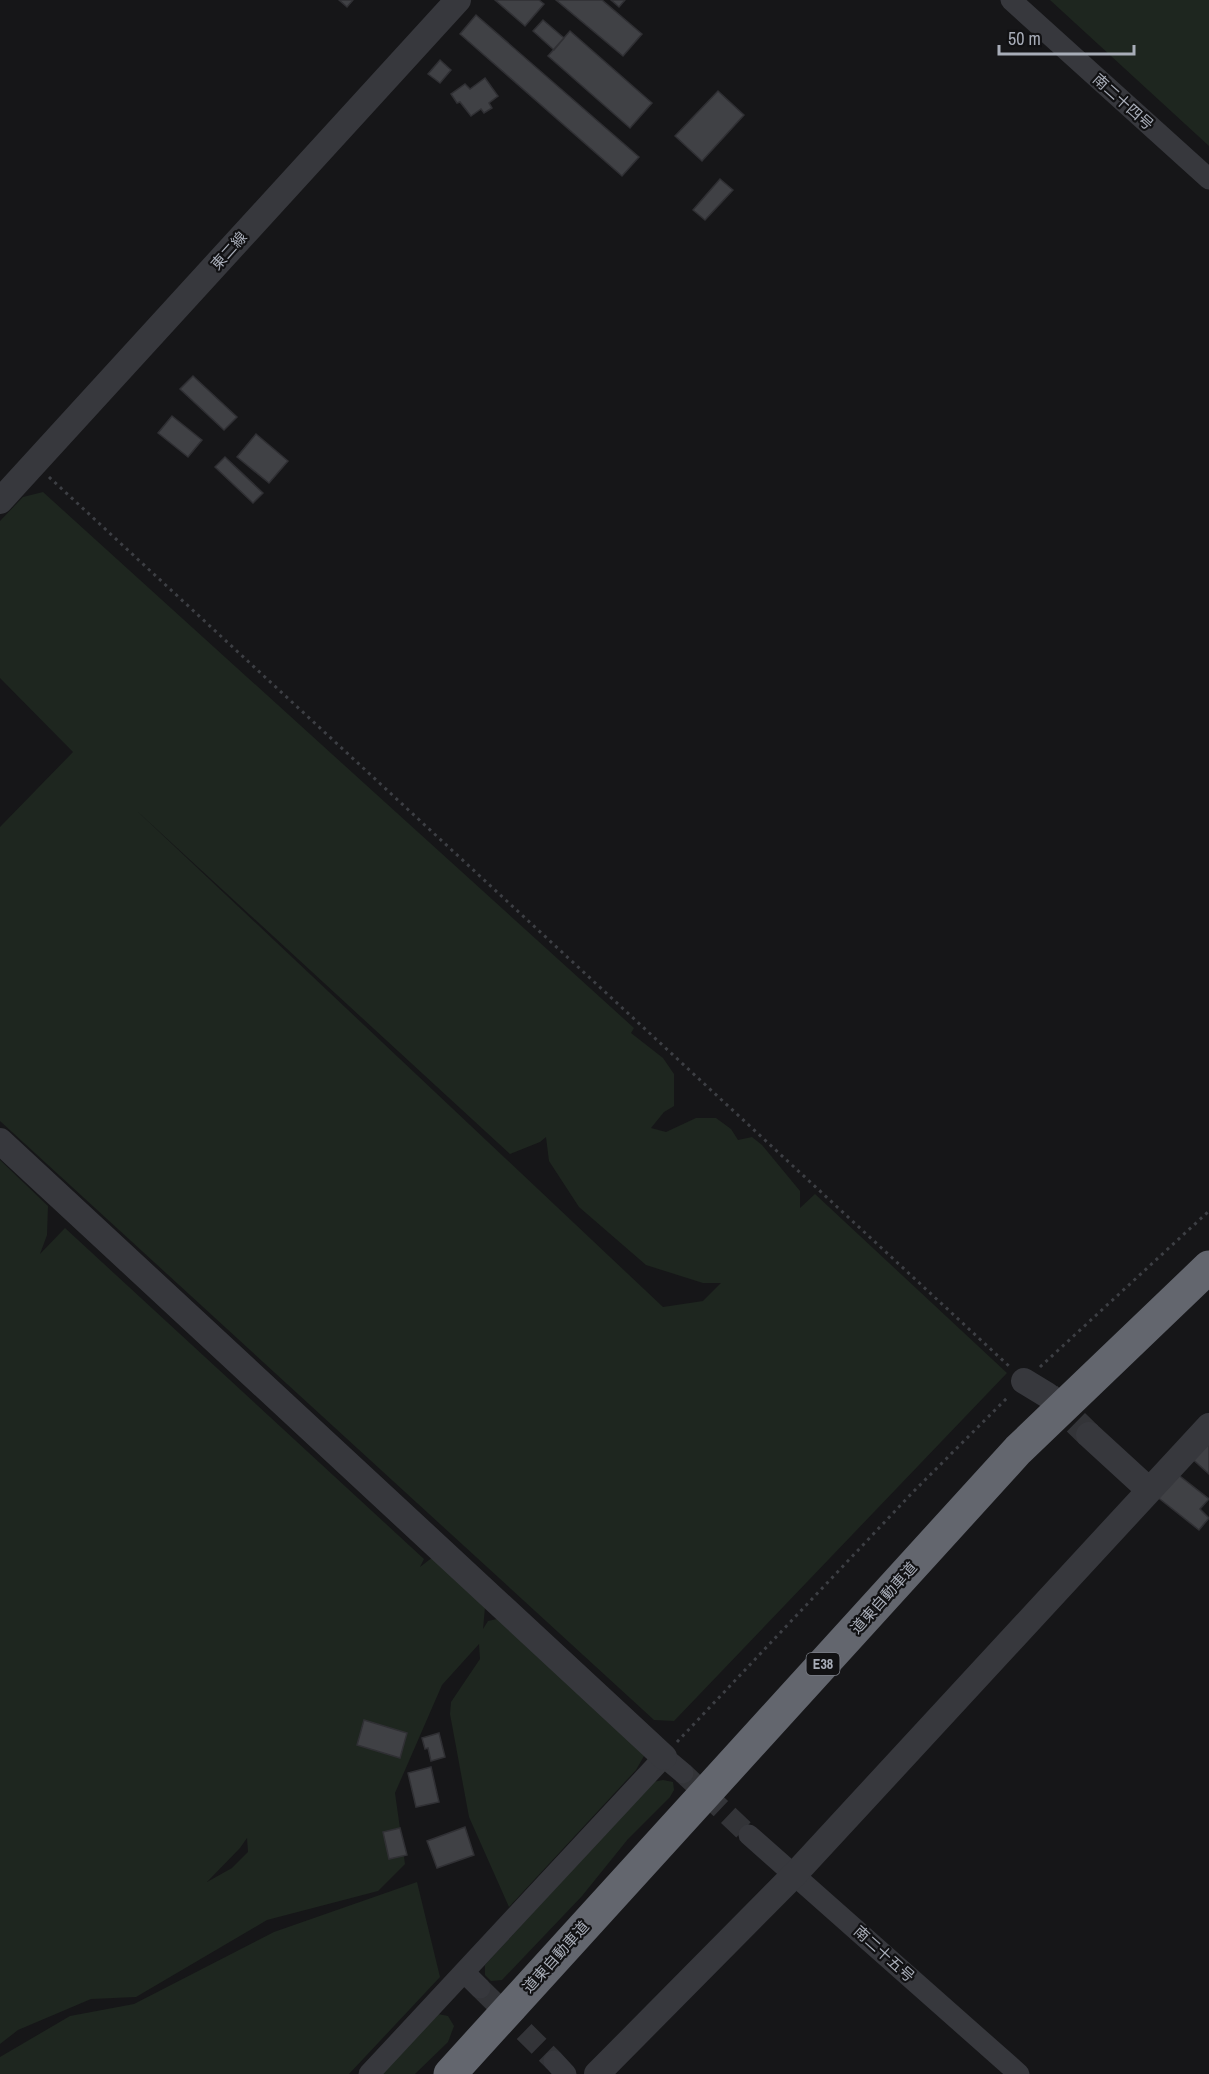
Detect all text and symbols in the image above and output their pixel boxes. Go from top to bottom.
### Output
scale bar [999,18,1134,56]
text: 50 m [1008,26,1041,51]
street label: 南二十四号 [1088,69,1158,135]
street label: 東二線 [206,227,251,274]
street label: 道東自動車道 [846,1557,922,1638]
road number: E38 [806,1653,840,1675]
street label: 道東自動車道 [518,1916,594,1997]
street label: 南二十五号 [849,1921,919,1987]

